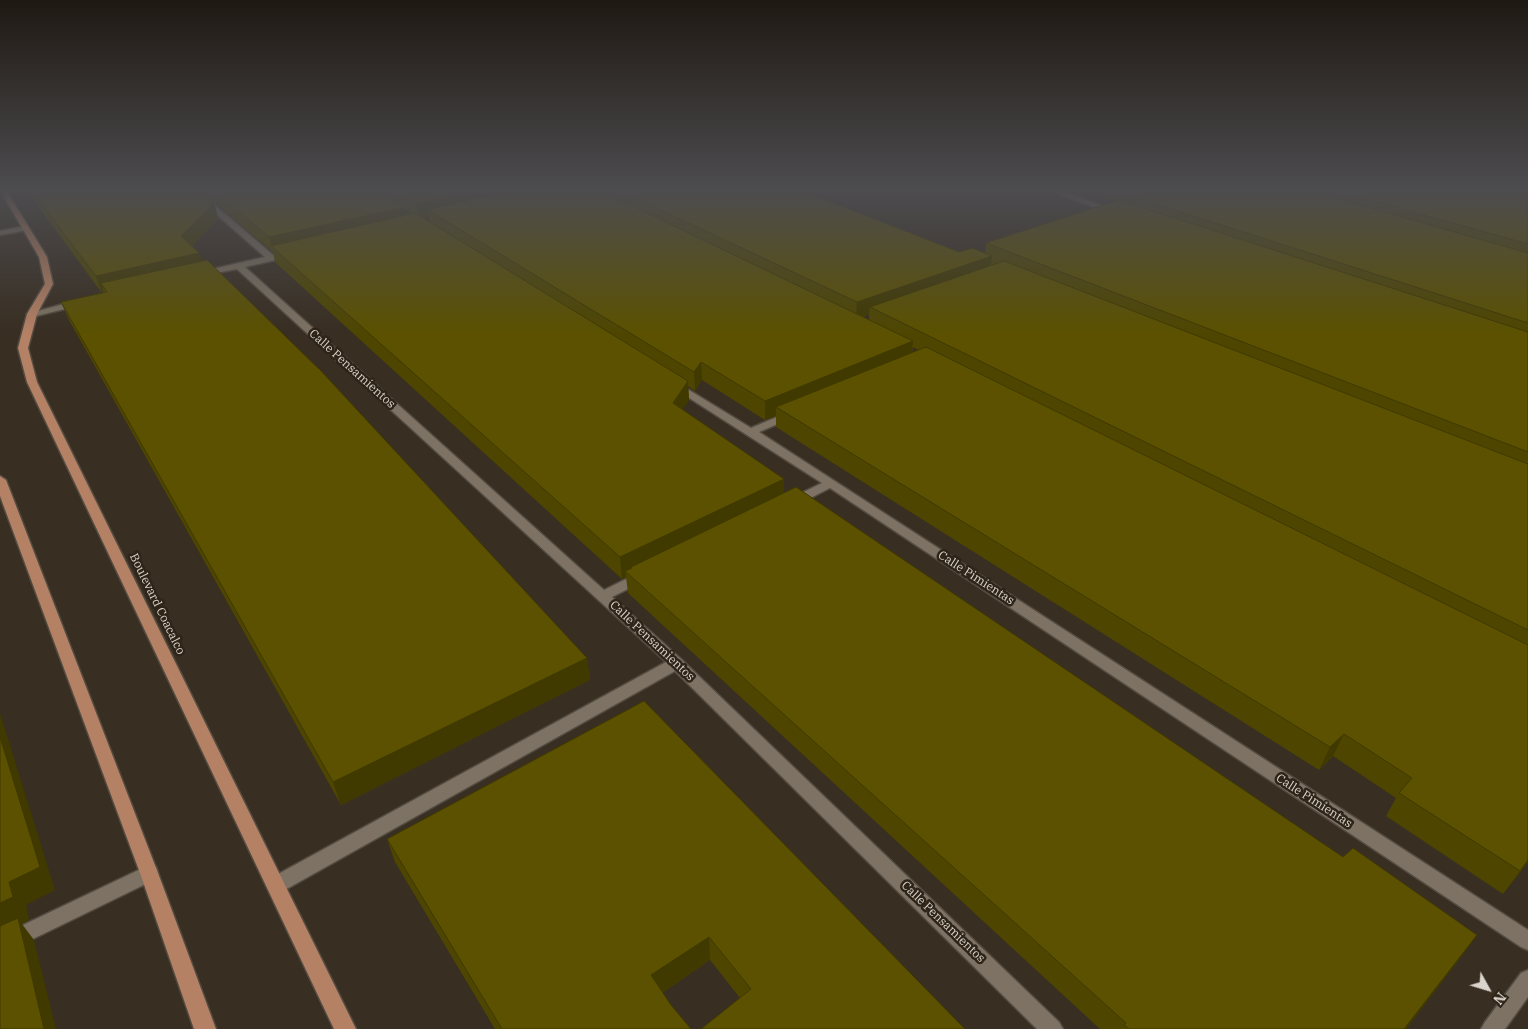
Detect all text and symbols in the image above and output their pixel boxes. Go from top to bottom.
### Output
street label: Calle Pensamientos [306,327,398,411]
street label: Calle Pimientas [935,548,1017,608]
street label: Boulevard Coacalco [126,551,188,657]
street label: Calle Pensamientos [607,598,697,684]
street label: Calle Pimientas [1273,771,1355,831]
street label: Calle Pensamientos [898,878,988,966]
north arrow [1463,964,1513,1014]
text: N [1489,988,1510,1008]

